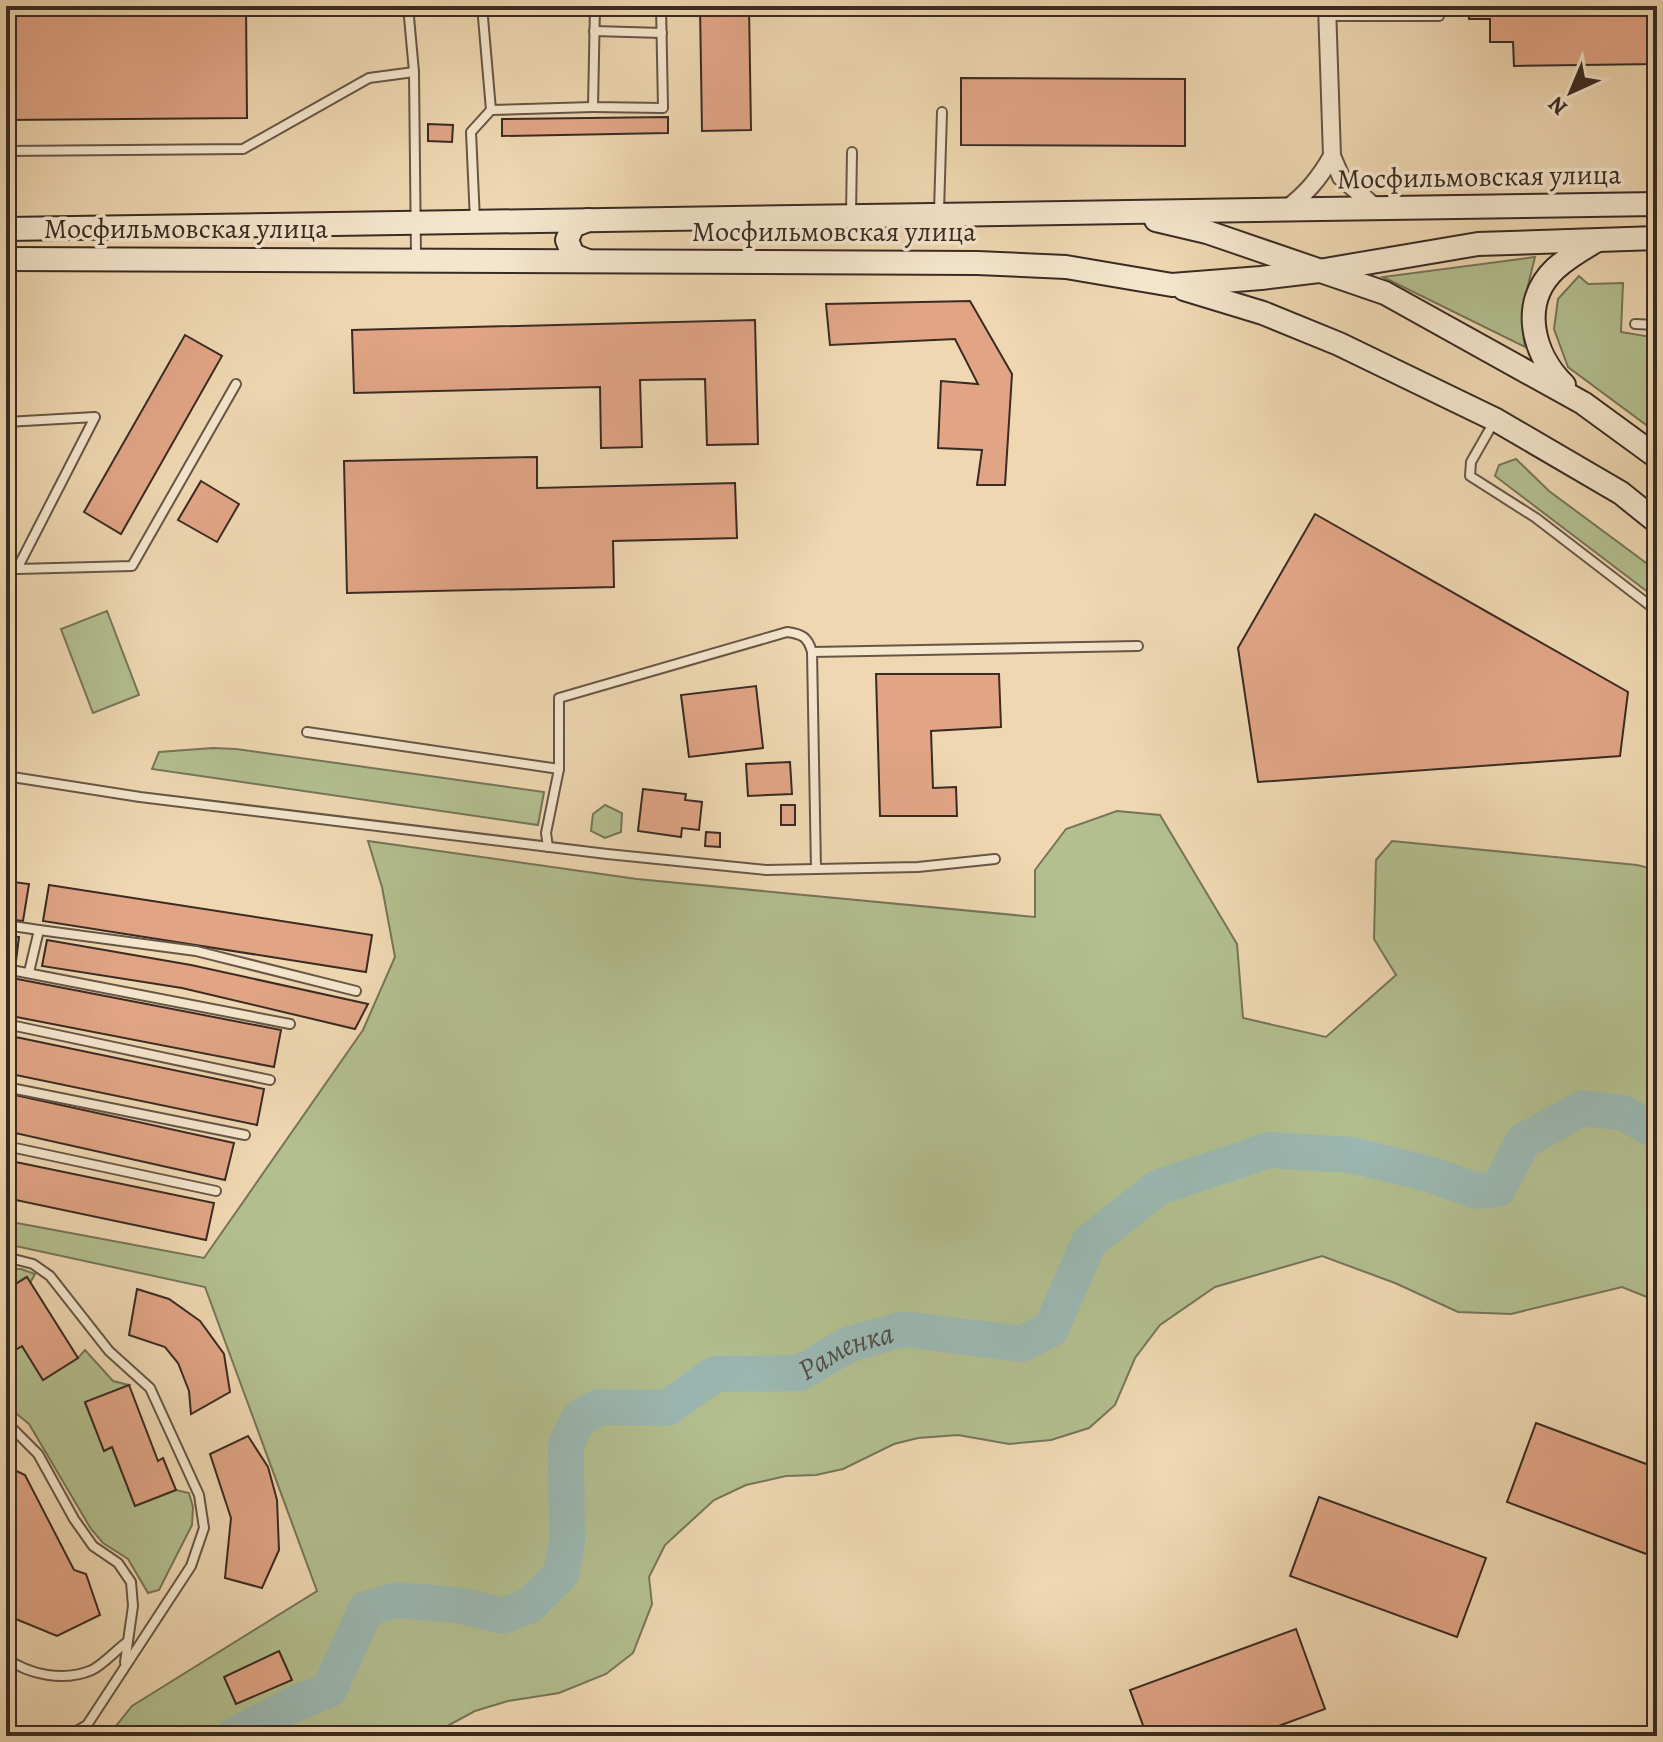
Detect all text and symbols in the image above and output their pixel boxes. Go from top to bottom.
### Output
north arrow [1531,52,1611,132]
text: N [1542,89,1574,122]
street label: Мосфильмовская улица [1336,156,1622,198]
street label: Мосфильмовская улица [44,210,328,248]
street label: Мосфильмовская улица [692,213,976,251]
water label: Раменка [790,1313,898,1390]

